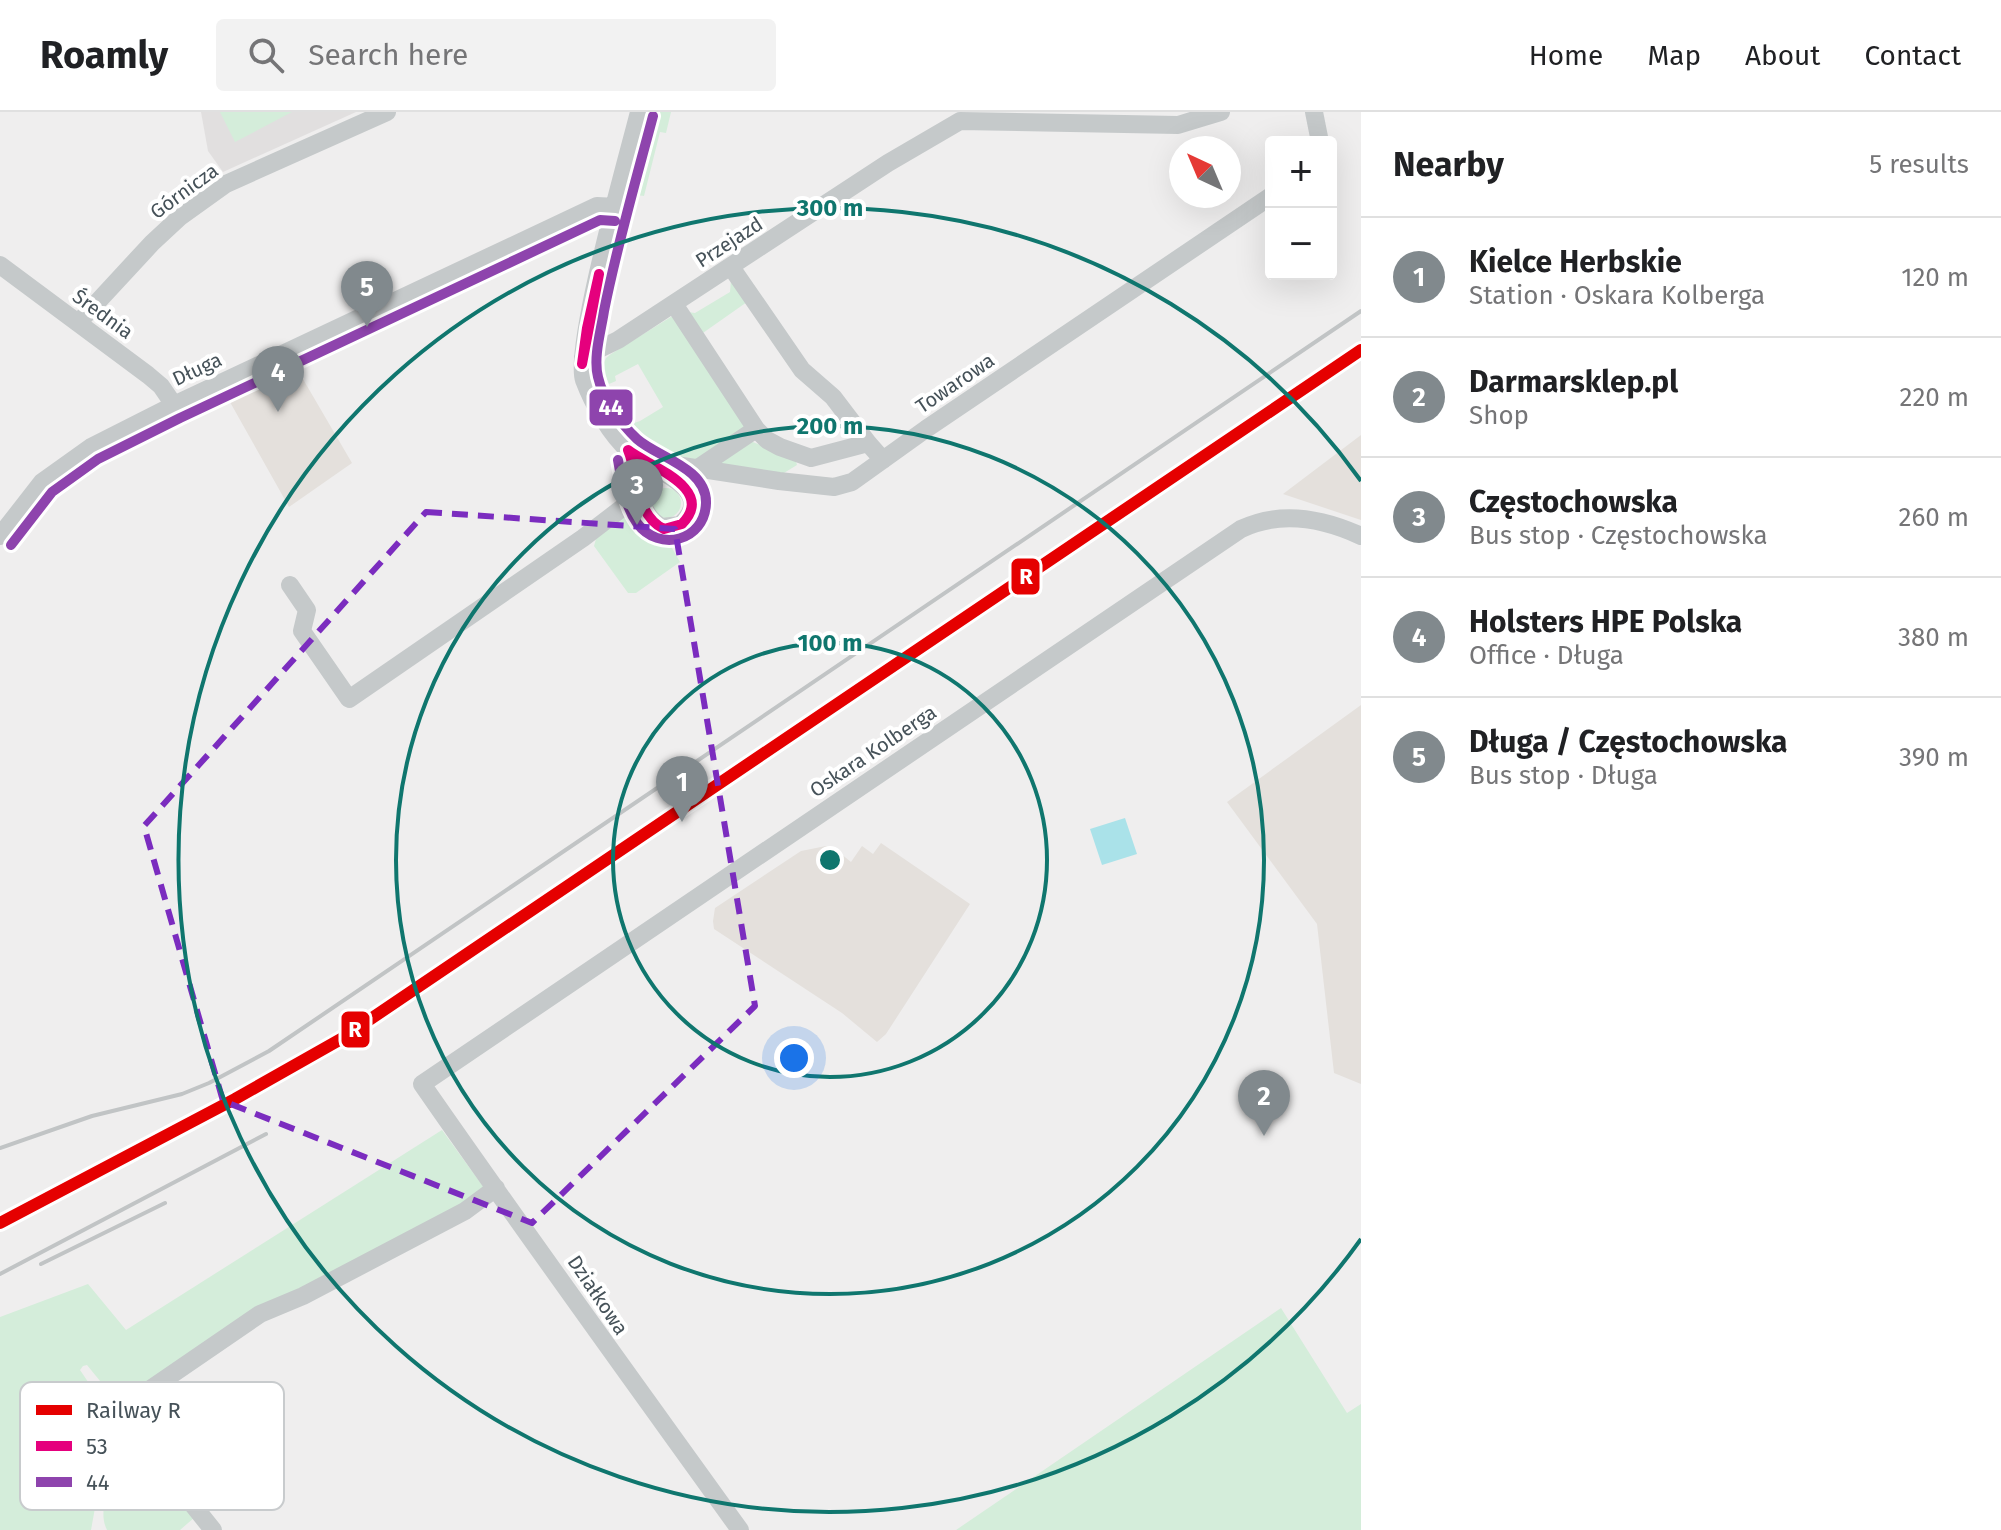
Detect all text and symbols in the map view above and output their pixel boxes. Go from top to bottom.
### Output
search box [216,19,776,91]
text: Roamly [40,32,168,78]
icon: search [244,33,288,77]
text: Search here [308,37,468,73]
text: Home [1529,39,1603,72]
text: Map [1647,39,1701,72]
text: About [1745,39,1820,72]
text: Contact [1864,39,1961,72]
north arrow [1169,136,1241,208]
map controls [1265,136,1337,280]
button: + [1265,136,1337,208]
text: Nearby [1393,144,1504,185]
text: 5 results [1869,149,1969,180]
street label: Górnicza [145,158,223,224]
text: 300 m [796,194,863,222]
button: − [1265,208,1337,280]
street label: Przejazd [691,211,767,273]
text: Kielce Herbskie [1469,244,1682,280]
pin: 5 [341,261,393,327]
text: 1 [1413,262,1425,293]
text: 120 m [1901,262,1969,293]
text: Station · Oskara Kolberga [1469,280,1765,311]
street label: Średnia [68,284,138,344]
pin: 4 [252,346,304,412]
street label: Długa [169,347,225,391]
street label: Towarowa [911,348,999,418]
text: Darmarsklep.pl [1469,364,1678,400]
text: 2 [1412,382,1426,413]
text: 220 m [1900,382,1969,413]
line badge: 44 [588,388,634,427]
text: 44 [599,394,623,421]
text: Shop [1469,400,1529,431]
text: 200 m [797,412,863,440]
pin: 3 [611,459,663,525]
text: Częstochowska [1469,484,1678,520]
text: 3 [1412,502,1426,533]
text: 260 m [1899,502,1969,533]
text: Bus stop · Częstochowska [1469,520,1768,551]
line badge: R [1010,557,1041,596]
text: R [1019,563,1033,590]
text: Holsters HPE Polska [1469,604,1742,640]
text: 4 [1412,622,1426,653]
text: 380 m [1898,622,1969,653]
text: 100 m [797,629,863,657]
text: Office · Długa [1469,640,1624,671]
street label: Oskara Kolberga [805,700,941,802]
text: Długa / Częstochowska [1469,724,1787,760]
text: 5 [1412,742,1426,773]
text: 390 m [1899,742,1969,773]
pin: 1 [656,756,708,822]
text: Bus stop · Długa [1469,760,1658,791]
centre of rings [816,846,844,874]
line badge: R [340,1010,371,1049]
text: R [348,1016,362,1043]
your location [774,1038,814,1078]
pin: 2 [1238,1070,1290,1136]
street label: Działkowa [563,1251,633,1339]
legend [20,1382,284,1510]
text: Railway R [86,1397,181,1424]
text: 53 [86,1433,108,1460]
text: 44 [86,1469,110,1496]

